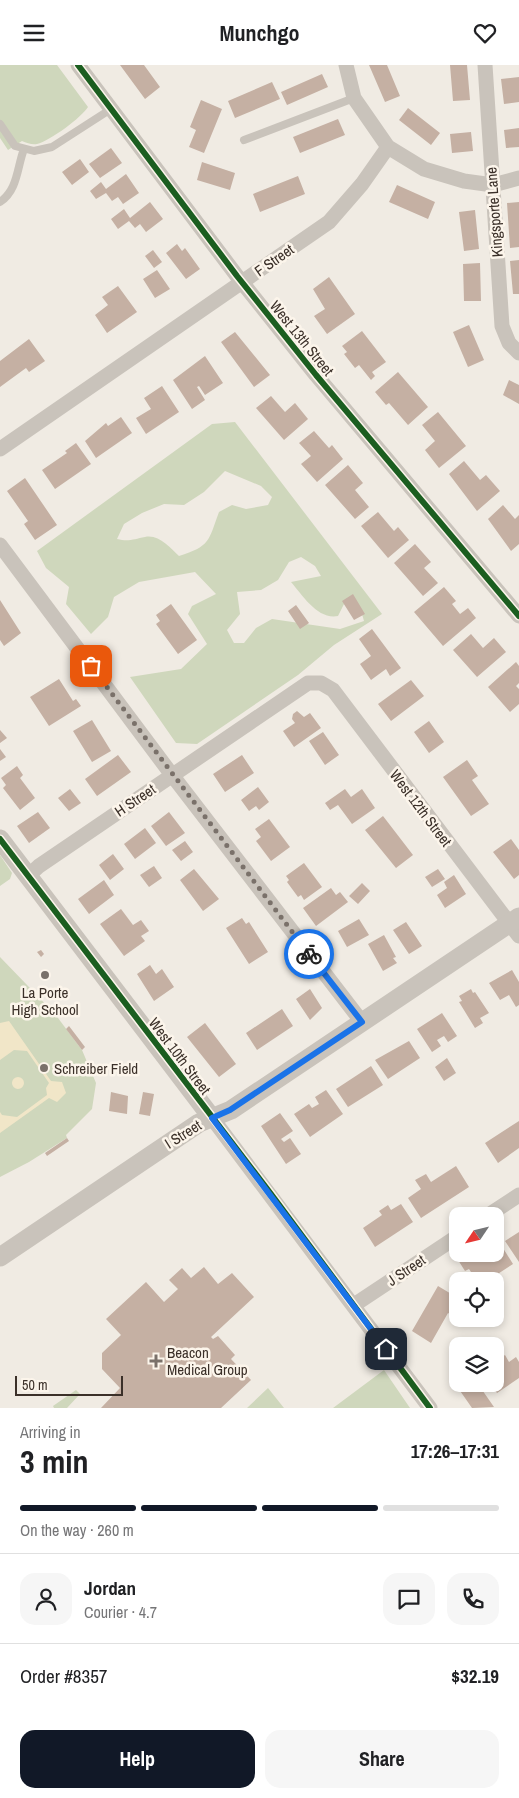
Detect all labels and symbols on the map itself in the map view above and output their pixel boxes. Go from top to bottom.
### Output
street label: Kingsporte Lane [480,166,508,258]
street label: F Street [250,239,298,281]
street label: West 13th Street [265,296,339,381]
pin [70,645,112,687]
street label: West 12th Street [385,765,457,851]
street label: H Street [110,778,160,821]
courier [284,929,334,979]
marker: La Porte High School [39,969,51,981]
place label: La Porte High School [11,982,79,1020]
street label: West 10th Street [144,1013,216,1099]
place label: Schreiber Field [54,1058,138,1079]
marker: Schreiber Field [38,1062,50,1074]
street label: I Street [161,1114,206,1153]
north arrow [449,1207,504,1263]
street label: J Street [383,1249,430,1291]
pin [365,1328,407,1370]
place label: Beacon Medical Group [167,1342,248,1380]
marker: Beacon Medical Group [149,1354,163,1368]
scale bar [15,1373,122,1396]

